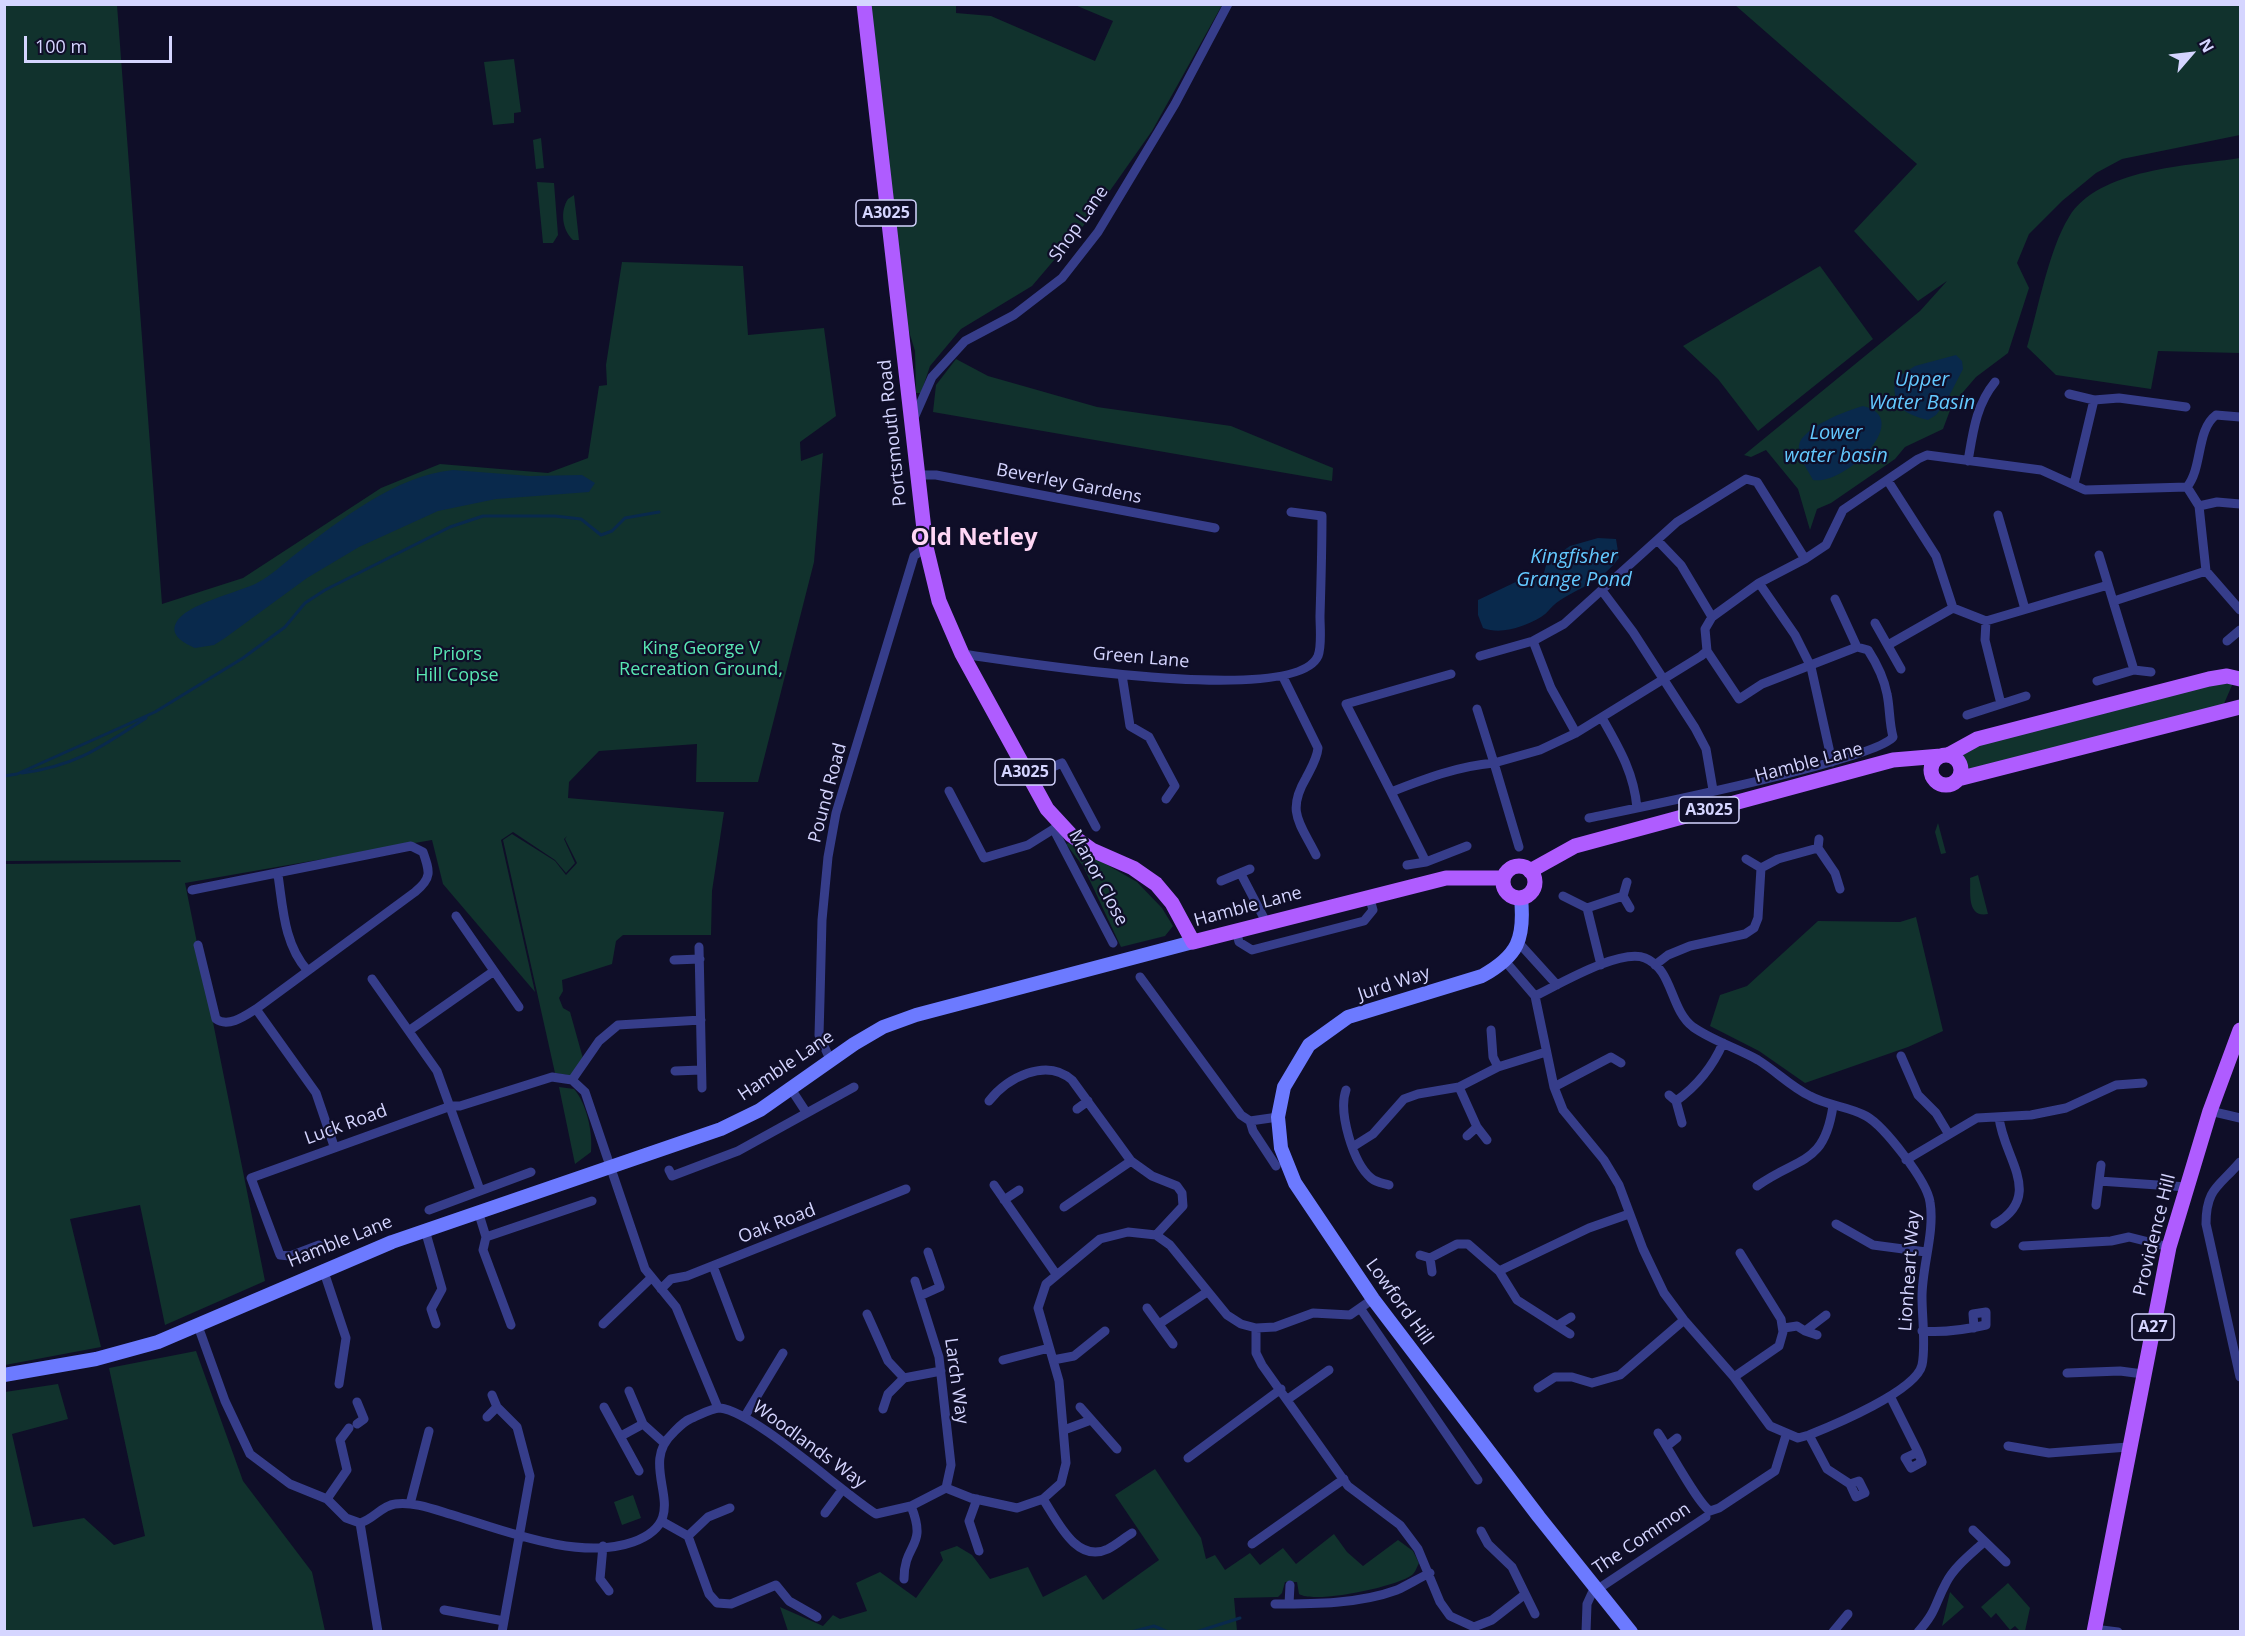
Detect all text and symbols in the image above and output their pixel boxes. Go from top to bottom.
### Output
scale bar [27,24,176,62]
north arrow [2161,24,2221,84]
text: 100 m [35,34,87,58]
text: N [2194,35,2220,56]
street label: Shop Lane [1045,182,1113,266]
road number: A3025 [856,200,916,226]
street label: Portsmouth Road [875,358,911,508]
water label: Upper Water Basin [1869,368,1975,415]
water label: Lower water basin [1784,421,1888,468]
street label: Beverley Gardens [994,459,1144,509]
district label: Old Netley [910,524,1038,552]
water label: Kingfisher Grange Pond [1516,545,1632,592]
park label: King George V Recreation Ground, [619,638,783,680]
street label: Green Lane [1092,643,1190,673]
park label: Priors Hill Copse [415,644,499,686]
street label: Hamble Lane [1753,738,1865,788]
street label: Pound Road [804,741,852,845]
road number: A3025 [995,759,1055,785]
road number: A3025 [1679,797,1739,823]
street label: Manor Close [1064,826,1132,930]
street label: Hamble Lane [1192,882,1304,932]
street label: Jurd Way [1355,962,1433,1006]
street label: Hamble Lane [734,1026,838,1106]
street label: Luck Road [302,1100,390,1150]
street label: Providence Hill [2129,1172,2181,1298]
street label: Oak Road [735,1199,819,1249]
street label: Lionheart Way [1895,1210,1925,1332]
street label: Hamble Lane [285,1211,395,1273]
street label: Lowford Hill [1361,1255,1437,1349]
road number: A27 [2132,1314,2174,1340]
street label: Larch Way [939,1337,973,1425]
street label: Woodlands Way [748,1397,870,1493]
street label: The Common [1589,1498,1695,1580]

